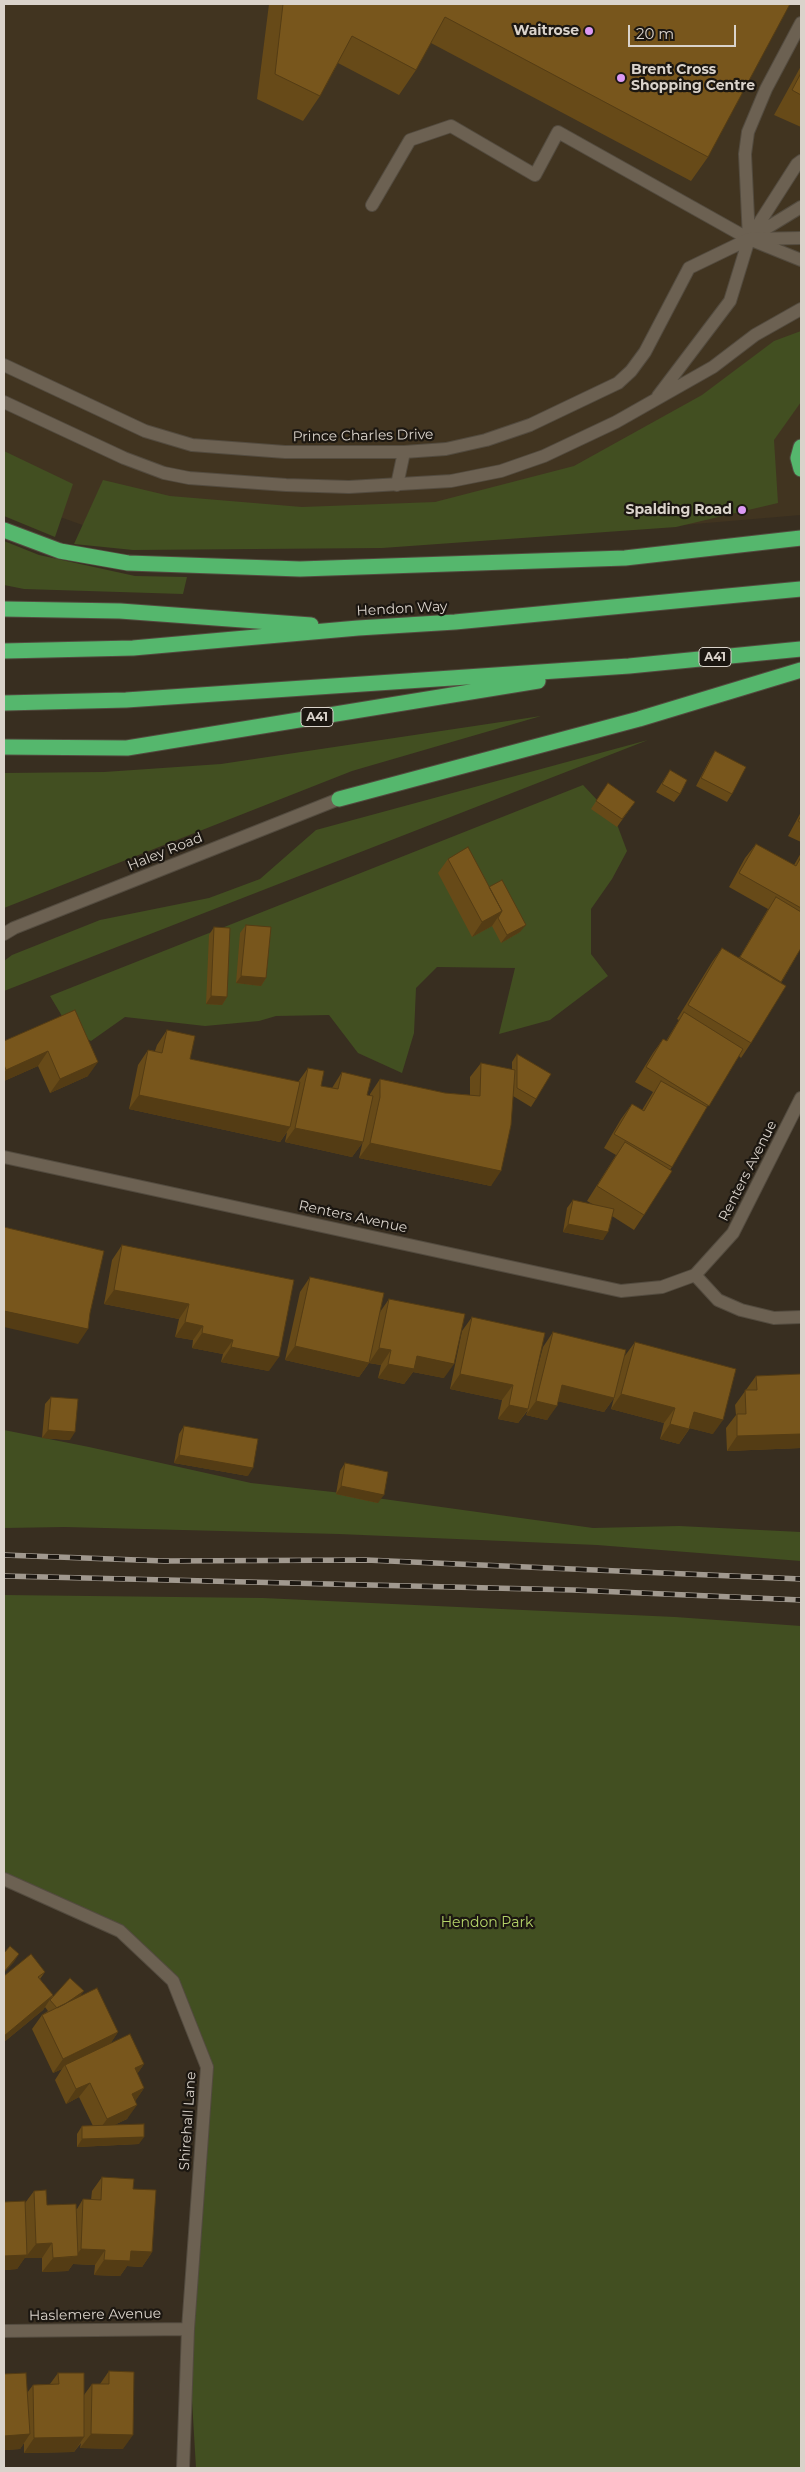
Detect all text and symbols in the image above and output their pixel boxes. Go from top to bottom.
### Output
scale bar [630,15,738,47]
place label: Waitrose [513,23,579,39]
text: 20 m [636,24,674,43]
marker: Waitrose [583,25,595,37]
place label: Brent Cross Shopping Centre [631,62,755,94]
marker: Brent Cross Shopping Centre [615,72,627,84]
street label: Prince Charles Drive [292,426,434,446]
place label: Spalding Road [626,502,732,518]
marker: Spalding Road [736,504,748,516]
street label: Hendon Way [356,598,448,620]
road number: A41 [699,648,731,666]
road number: A41 [301,708,333,726]
street label: Haley Road [125,829,205,875]
street label: Renters Avenue [715,1118,781,1224]
street label: Renters Avenue [297,1197,409,1237]
park label: Hendon Park [441,1915,533,1931]
street label: Shirehall Lane [176,2071,200,2171]
street label: Haslemere Avenue [29,2305,161,2325]

